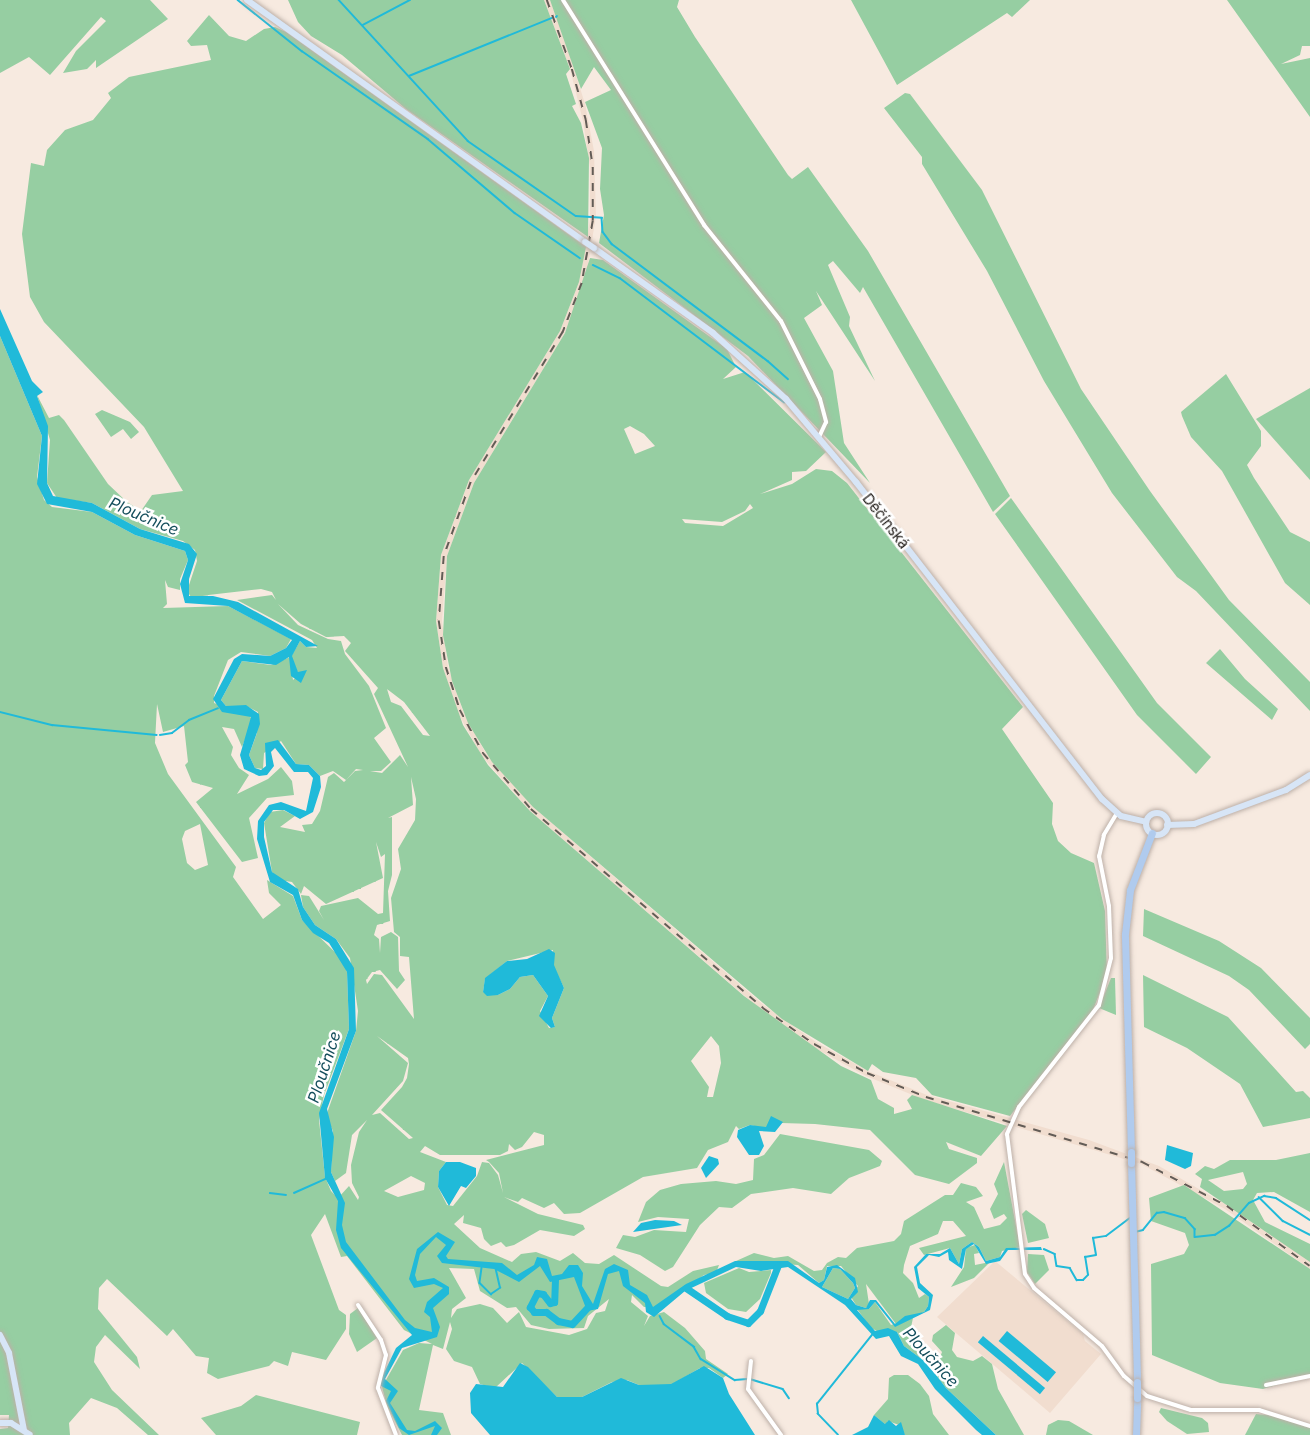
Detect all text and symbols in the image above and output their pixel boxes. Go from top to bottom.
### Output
street label: Děčínská [859,490,913,552]
water label: Ploučnice [106,493,182,539]
water label: Ploučnice [303,1029,345,1105]
water label: Ploučnice [899,1323,963,1391]

